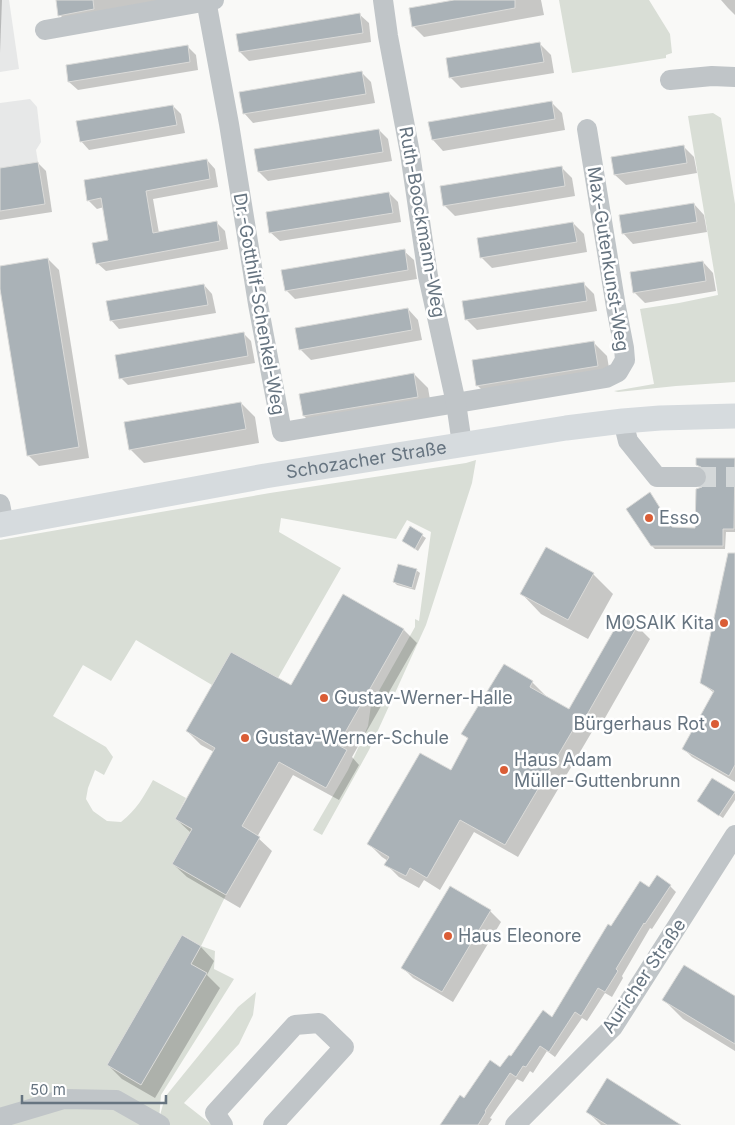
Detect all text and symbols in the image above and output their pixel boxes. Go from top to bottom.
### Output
street label: Ruth-Boockmann-Weg [395,125,450,319]
street label: Max-Gutenkunst-Weg [584,165,633,353]
street label: Dr.-Gotthilf-Schenkel-Weg [230,191,289,417]
street label: Schozacher Straße [284,436,448,483]
place label: Esso [659,507,700,528]
marker: Esso [643,512,655,524]
place label: MOSAIK Kita [605,612,714,633]
marker: MOSAIK Kita [718,617,730,629]
place label: Gustav-Werner-Halle [334,687,513,708]
marker: Gustav-Werner-Halle [318,692,330,704]
place label: Bürgerhaus Rot [574,713,705,734]
marker: Bürgerhaus Rot [709,718,721,730]
place label: Gustav-Werner-Schule [255,727,449,748]
marker: Gustav-Werner-Schule [239,732,251,744]
place label: Haus Adam Müller-Guttenbrunn [514,749,681,791]
marker: Haus Adam Müller-Guttenbrunn [498,764,510,776]
street label: Auricher Straße [598,914,690,1037]
place label: Haus Eleonore [458,925,582,946]
marker: Haus Eleonore [442,930,454,942]
scale bar [22,1072,166,1104]
text: 50 m [30,1080,66,1099]

